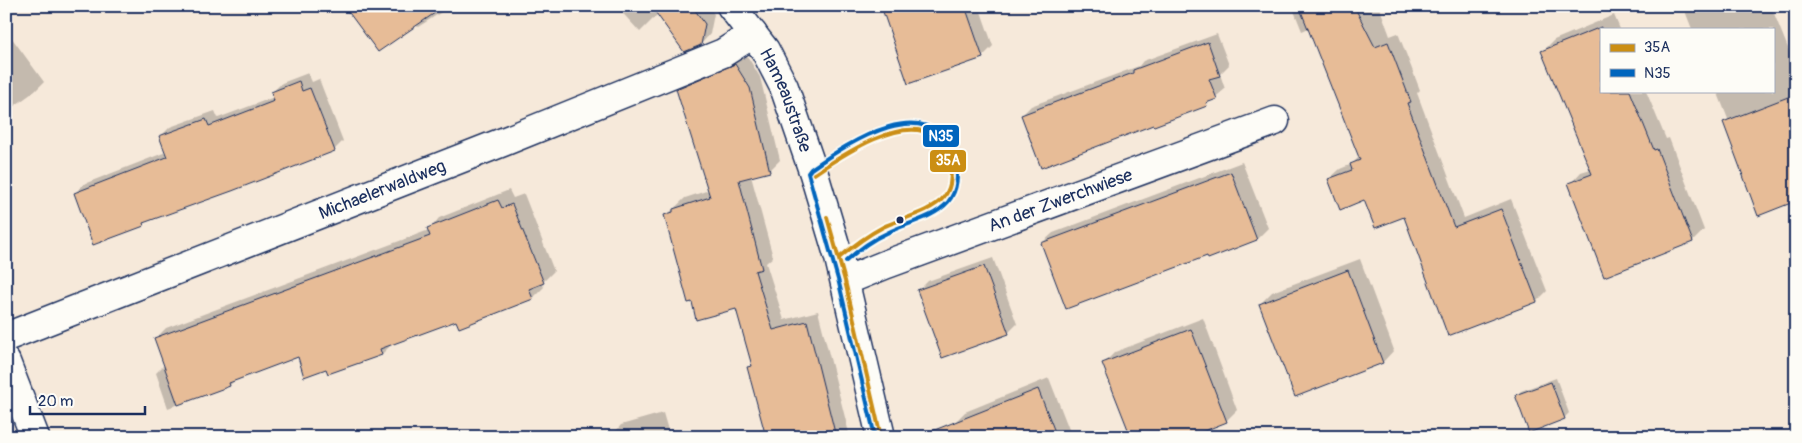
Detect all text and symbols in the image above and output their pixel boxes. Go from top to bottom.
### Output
legend [1600,28,1774,92]
text: 35A [1644,38,1671,57]
street label: Hameaustraße [754,44,817,155]
text: N35 [1644,64,1671,83]
line badge: N35 [922,124,960,148]
text: N35 [929,128,954,145]
line badge: 35A [929,149,967,173]
text: 35A [936,152,960,169]
street label: Michaelerwaldweg [315,154,449,225]
street label: An der Zwerchwiese [985,163,1136,237]
unlabelled marker [895,215,905,225]
scale bar [30,383,145,415]
text: 20 m [38,392,73,411]

